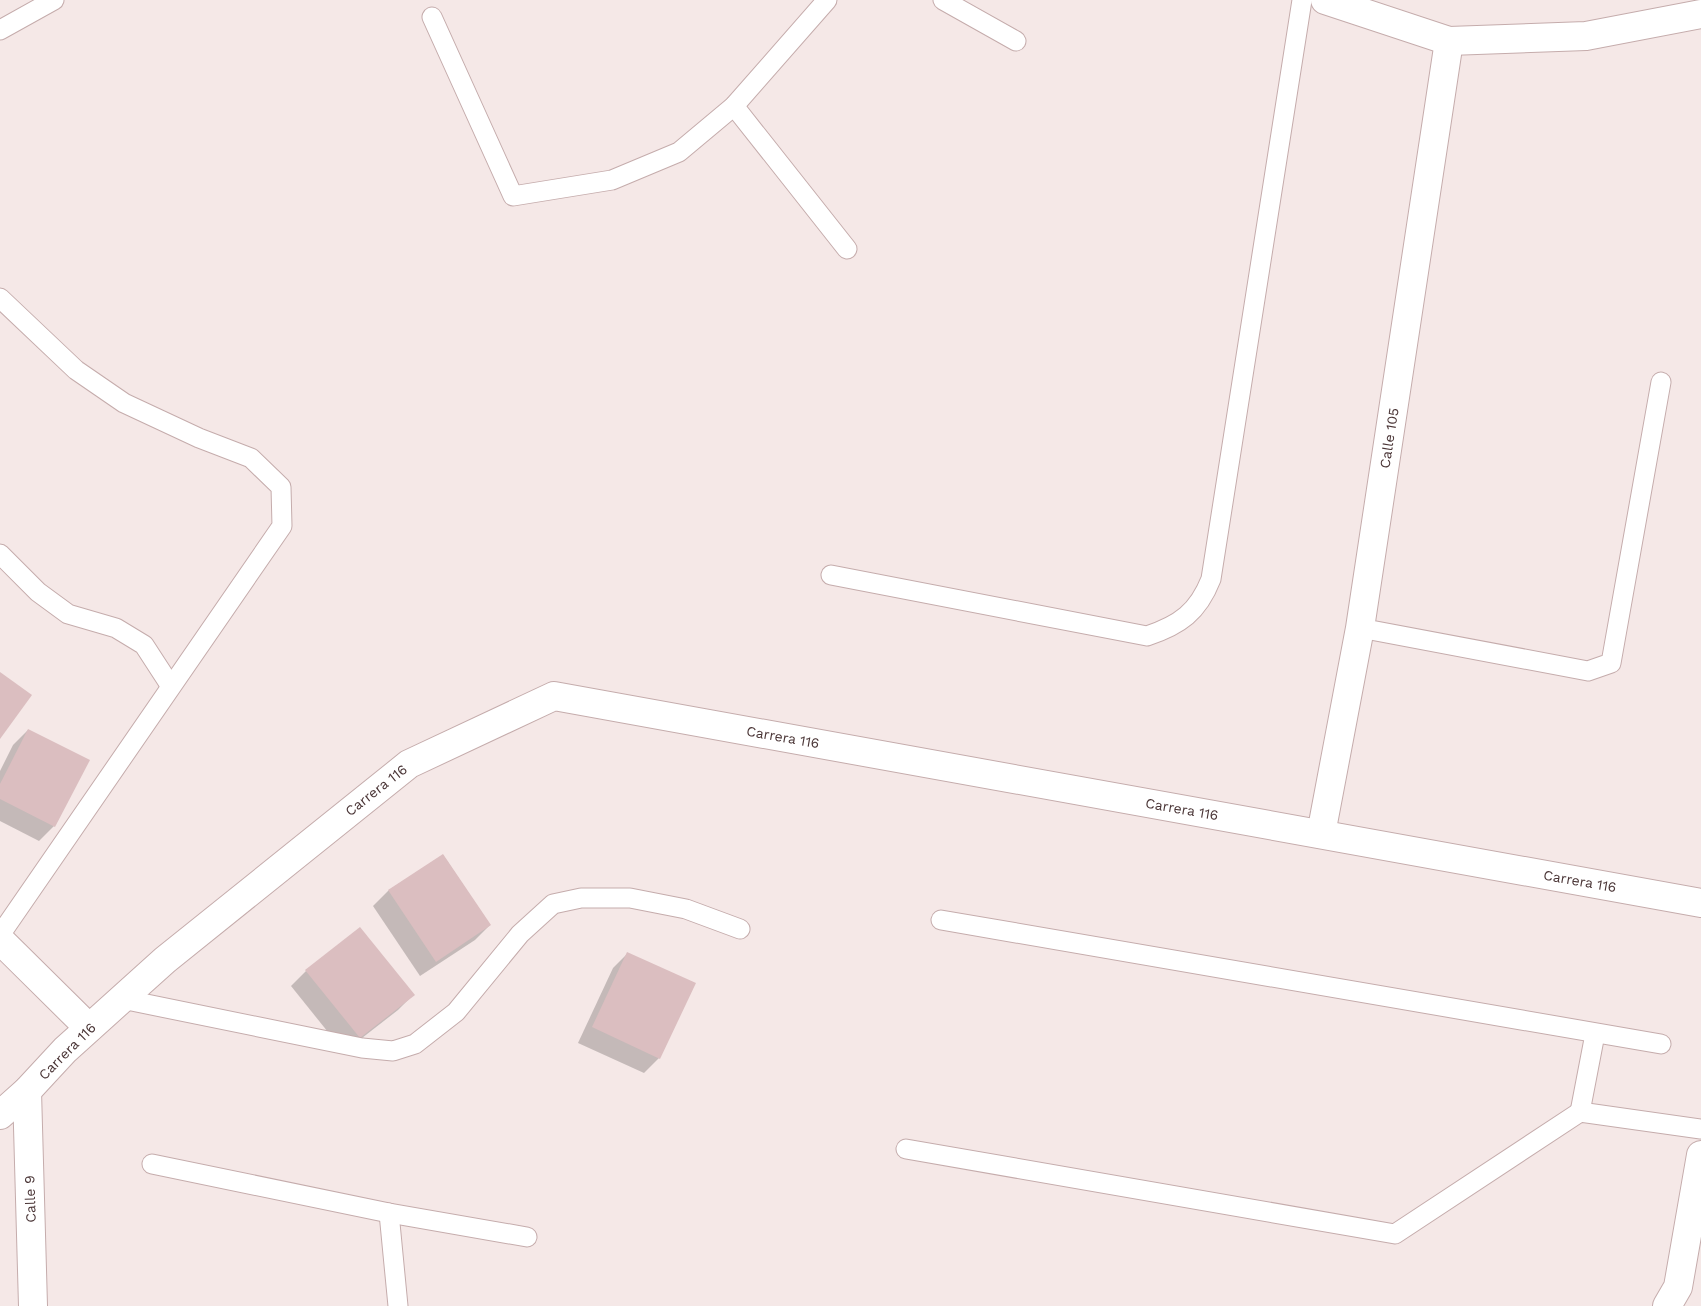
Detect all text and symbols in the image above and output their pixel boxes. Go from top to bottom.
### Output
street label: Calle 105 [1376,407,1402,469]
street label: Carrera 116 [745,723,821,751]
street label: Carrera 116 [342,761,410,819]
street label: Carrera 116 [1144,795,1220,823]
street label: Carrera 116 [1542,867,1618,895]
street label: Carrera 116 [35,1019,99,1083]
street label: Calle 9 [21,1175,39,1223]

